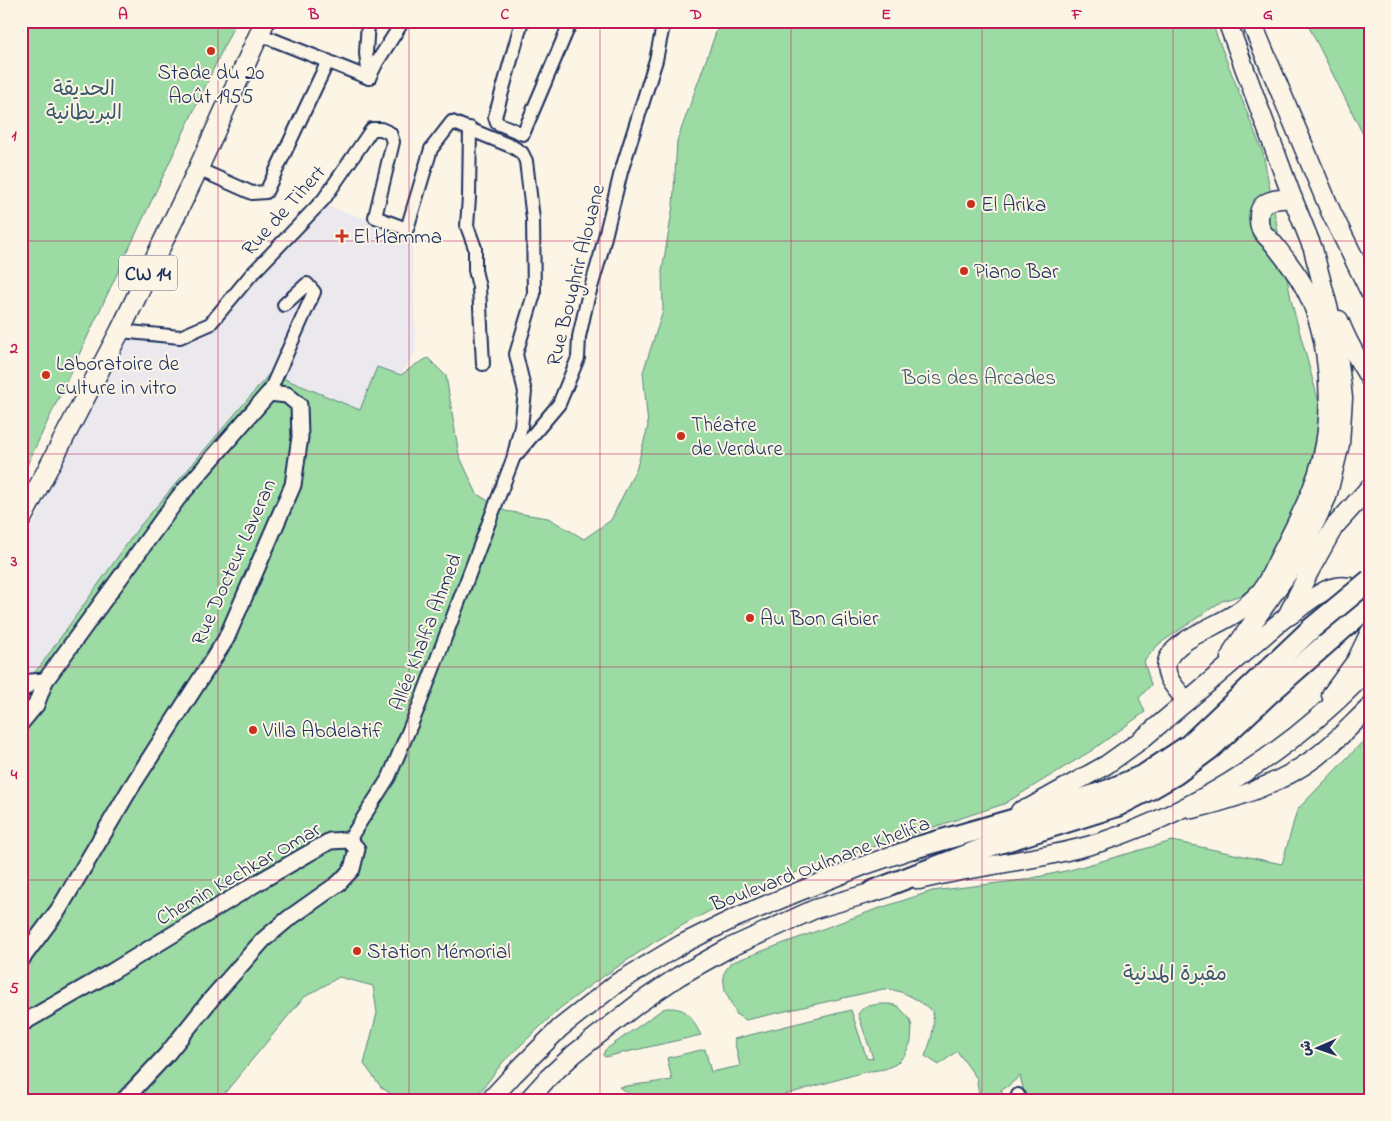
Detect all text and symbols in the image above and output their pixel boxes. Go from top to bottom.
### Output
text: A [118,3,128,27]
text: B [308,3,320,27]
text: C [501,3,510,27]
text: D [689,3,702,27]
text: E [881,3,891,27]
text: F [1071,3,1083,27]
text: G [1263,3,1273,27]
marker: Stade du 20 Août 1955 [205,45,217,57]
place label: Stade du 20 Août 1955 [158,59,264,113]
park label: الحديقة البريطانية [46,75,122,129]
text: 1 [11,124,17,148]
street label: Rue de Tihert [235,159,334,264]
street label: Rue Boughrir Alouane [540,181,616,370]
place label: El Arika [981,191,1046,221]
marker: El Arika [965,198,977,210]
place label: El Hamma [353,223,442,253]
marker: El Hamma [335,229,349,243]
road number: CW 14 [119,256,177,290]
place label: Piano Bar [974,258,1059,288]
marker: Piano Bar [958,265,970,277]
text: 2 [9,337,18,361]
place label: Laboratoire de culture in vitro [56,350,180,404]
park label: Bois des Arcades [901,364,1056,394]
marker: Laboratoire de culture in vitro [40,369,52,381]
place label: Théatre de Verdure [691,411,784,465]
marker: Théatre de Verdure [675,430,687,442]
street label: Rue Docteur Laveran [185,475,285,651]
text: 3 [10,550,18,574]
street label: Allée Khalfa Ahmed [383,550,471,716]
place label: Au Bon Gibier [760,605,879,635]
marker: Au Bon Gibier [744,612,756,624]
place label: Villa Abdelatif [262,717,382,747]
marker: Villa Abdelatif [247,724,259,736]
text: 4 [10,763,18,787]
street label: Boulevard Oulmane Khelifa [706,809,935,921]
street label: Chemin Kechkar Omar [151,815,327,934]
place label: Station Mémorial [367,938,511,968]
marker: Station Mémorial [351,945,363,957]
park label: مقبرة المدنية [1123,960,1227,990]
text: 5 [9,977,19,1001]
north arrow [1294,1024,1344,1074]
text: ش [1296,1040,1317,1056]

